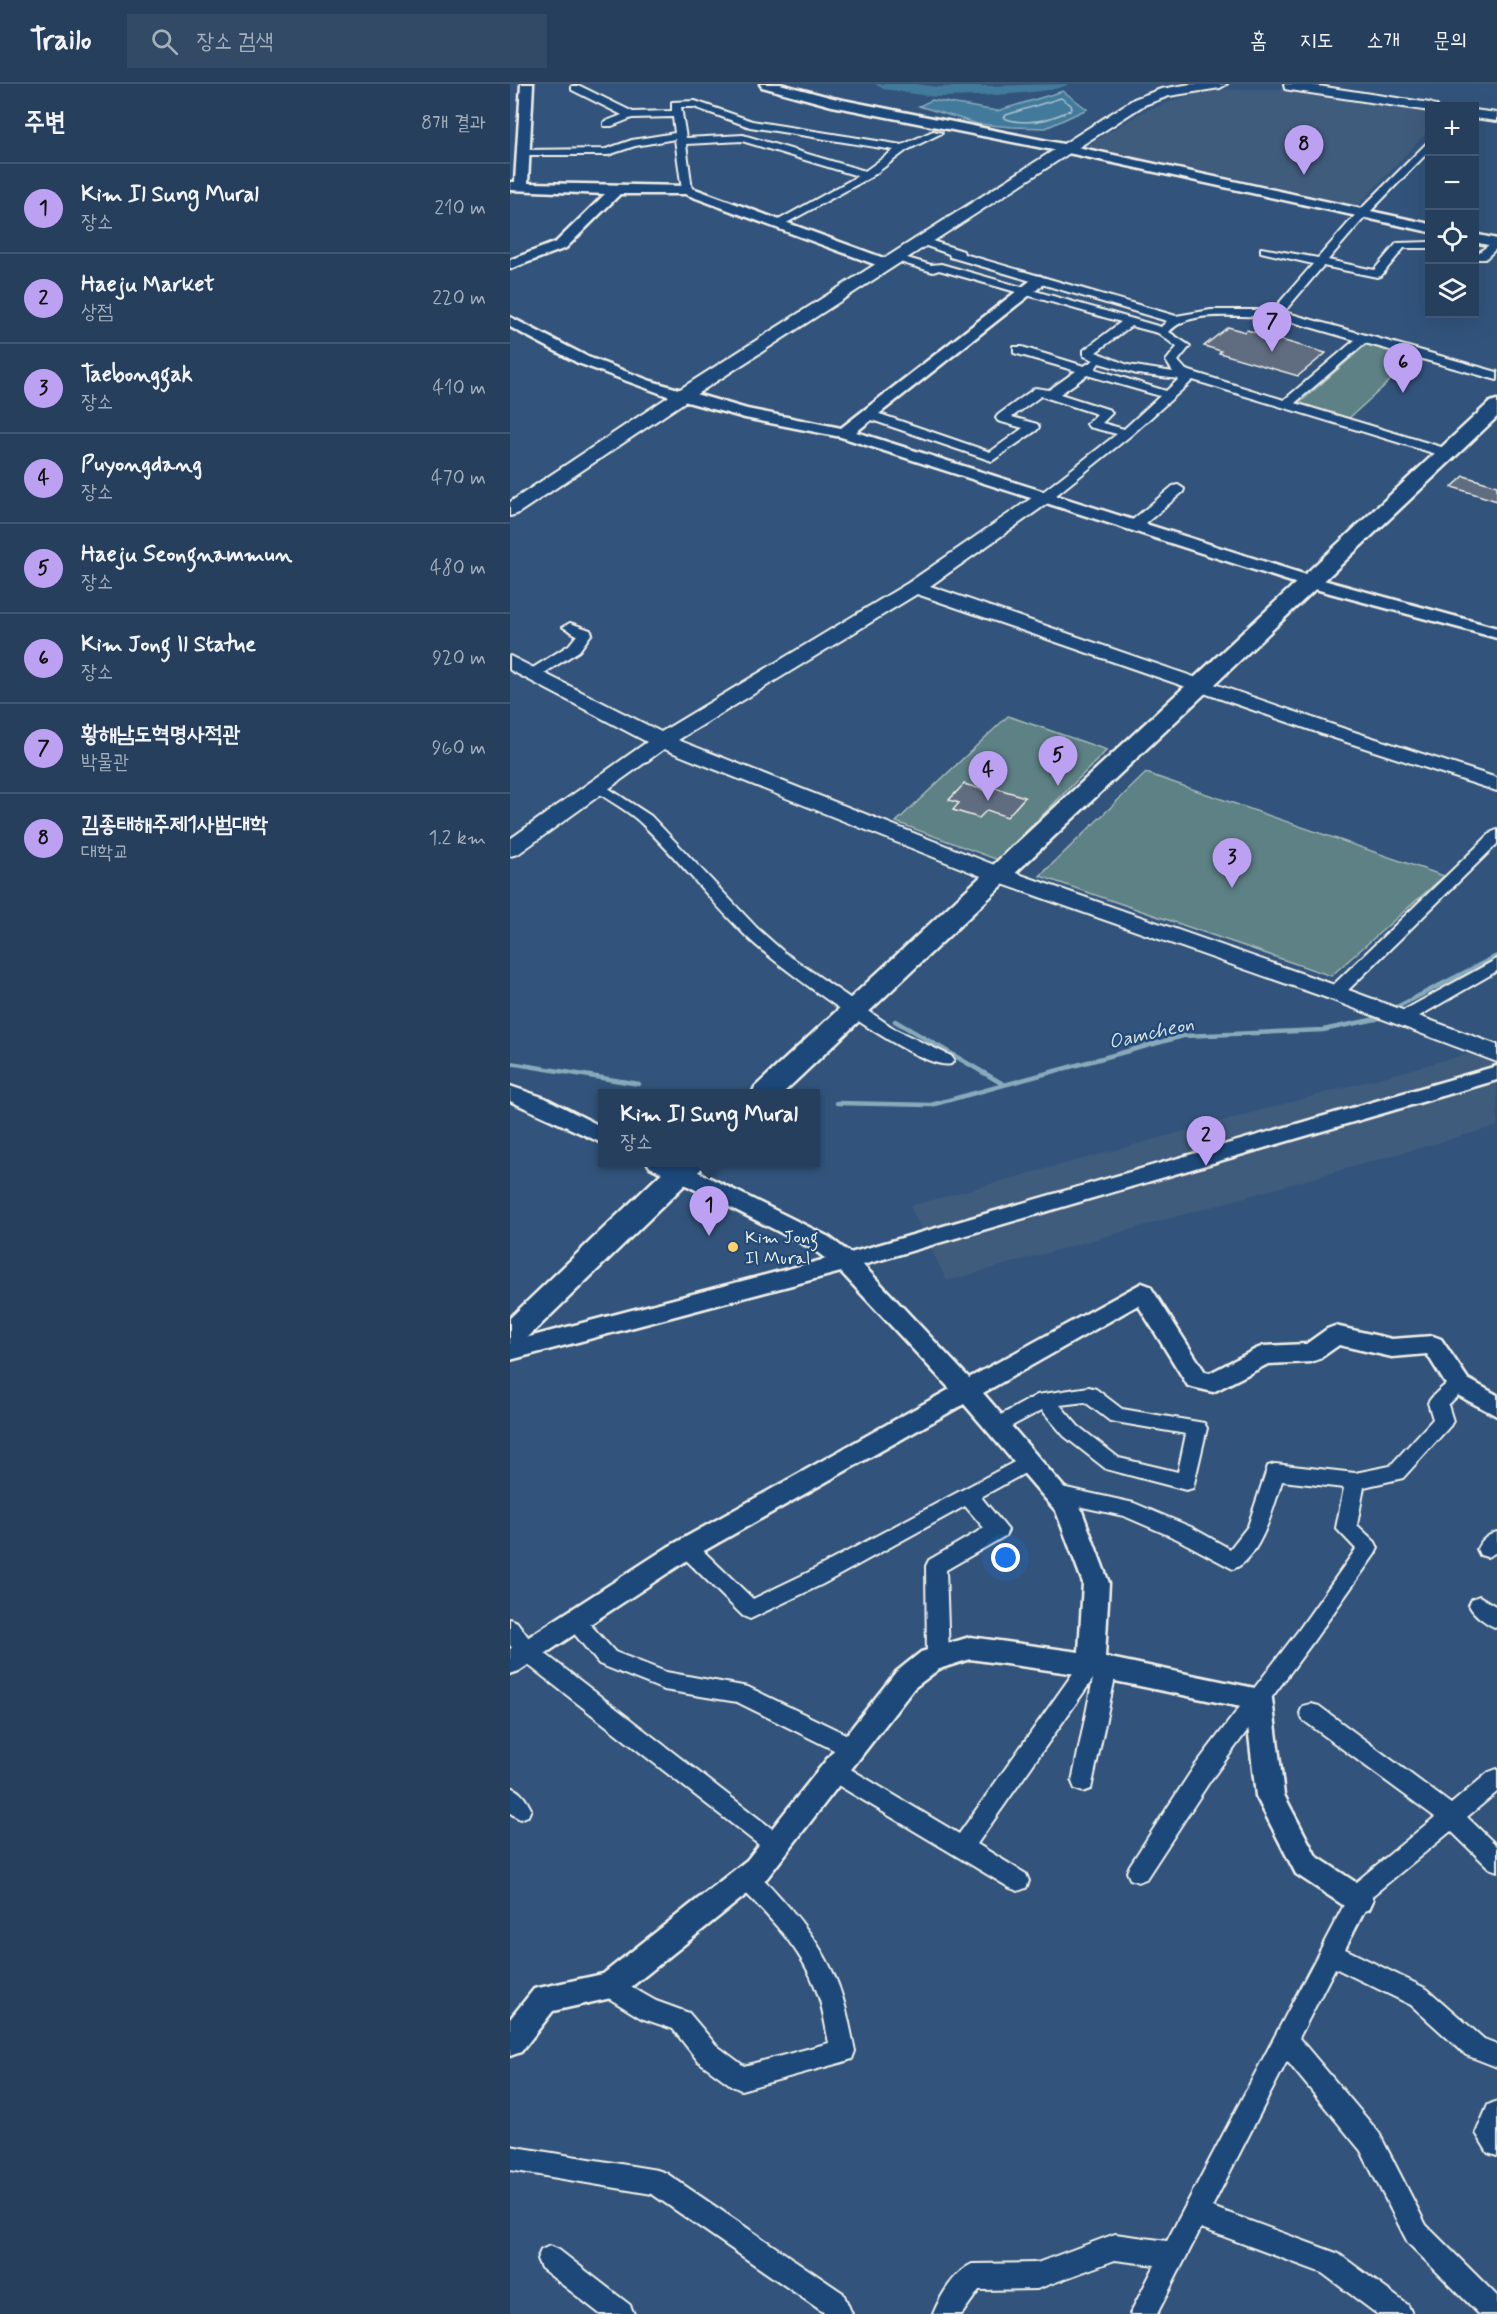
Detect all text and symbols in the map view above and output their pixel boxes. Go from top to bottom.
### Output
search box [127,14,547,68]
text: Trailo [30,23,91,60]
icon: search [148,25,181,58]
text: 홈 [1250,27,1267,55]
text: 지도 [1300,27,1333,55]
text: 소개 [1366,27,1400,55]
text: 문의 [1433,27,1467,55]
text: 장소 검색 [196,28,273,56]
map controls [1425,102,1479,318]
button: + [1425,102,1479,156]
text: 주변 [24,106,66,140]
text: 8개 결과 [421,110,486,137]
pin: 8 [1284,126,1324,175]
button: − [1425,156,1479,210]
text: Kim Il Sung Mural [81,181,259,209]
text: 1 [39,195,48,222]
text: 210 m [434,195,486,222]
text: 장소 [81,209,113,236]
button: locate [1425,210,1479,264]
button: layers [1425,264,1479,318]
text: Haeju Market [81,271,215,299]
text: 2 [39,285,48,312]
text: 220 m [432,285,486,312]
text: 상점 [81,299,113,326]
pin: 7 [1252,302,1292,352]
pin: 6 [1384,344,1422,393]
text: Taebonggak [81,361,193,389]
text: 3 [39,375,48,402]
text: 410 m [432,375,486,402]
text: 장소 [81,389,113,416]
text: Puyongdang [81,451,202,479]
text: 4 [38,465,49,492]
text: 470 m [431,465,486,492]
text: 장소 [81,479,113,506]
text: Haeju Seongnammun [81,541,292,569]
text: 5 [38,555,50,582]
text: 480 m [430,555,486,582]
text: 장소 [81,569,113,596]
text: Kim Jong Il Statue [81,631,256,659]
text: 6 [38,645,49,672]
text: 920 m [432,645,486,672]
text: 장소 [81,659,113,686]
text: 황해남도혁명사적관 [81,721,240,749]
text: 7 [37,735,50,762]
text: 960 m [432,735,486,762]
pin: 5 [1038,736,1078,786]
text: 박물관 [81,749,129,776]
pin: 4 [968,752,1008,801]
text: 김종태해주제1사범대학 [81,811,268,839]
text: 8 [38,825,49,852]
text: 1.2 km [429,825,486,852]
pin: 3 [1212,838,1252,888]
text: 대학교 [81,839,129,866]
water label: Oamcheon [1106,1011,1197,1056]
popup [598,1089,820,1167]
text: Kim Il Sung Mural [620,1101,798,1129]
pin: 2 [1186,1116,1226,1166]
text: 장소 [620,1129,652,1156]
pin: 1 [690,1186,728,1236]
place label: Kim Jong Il Mural [745,1226,818,1271]
marker: Kim Jong Il Mural [726,1240,740,1254]
your location [991,1543,1020,1572]

